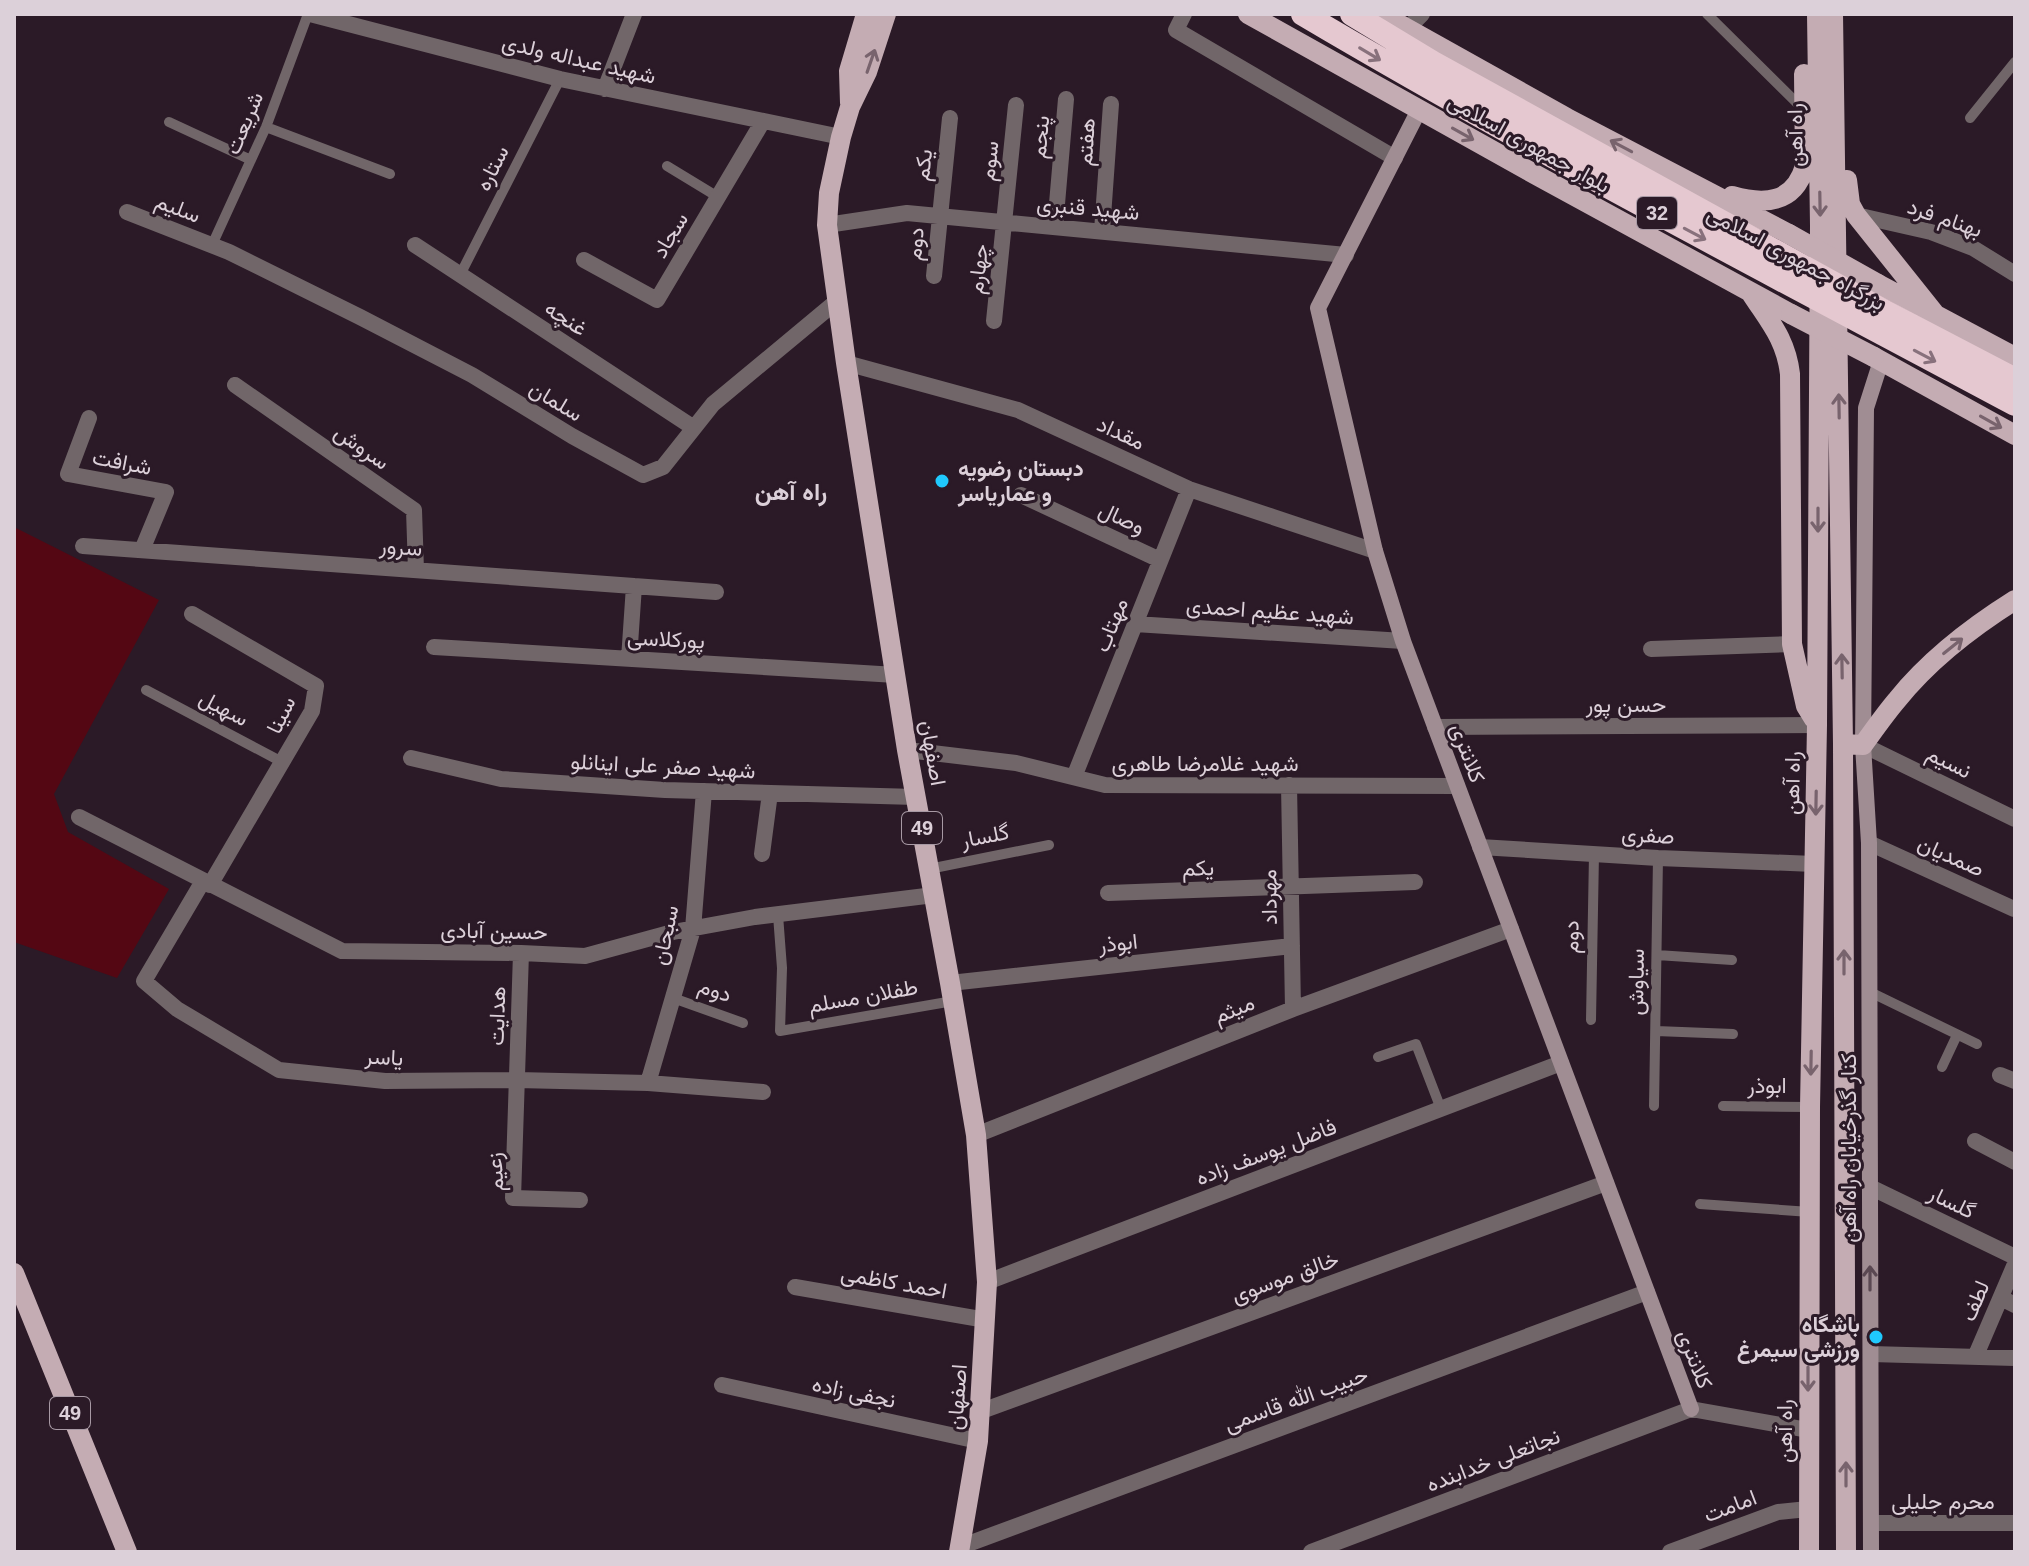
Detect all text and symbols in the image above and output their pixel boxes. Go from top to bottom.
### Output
street label: شهید عبداله ولدی [499,29,658,90]
one-way arrow [1358,46,1381,62]
one-way arrow [864,49,879,74]
street label: شریعت [220,88,269,159]
street label: بلوار جمهوری اسلامی [1443,88,1614,199]
street label: راه آهن [1782,103,1809,167]
street label: پنجم [1026,114,1056,160]
street label: هفتم [1072,117,1102,167]
one-way arrow [1450,127,1474,142]
one-way arrow [1609,138,1633,153]
street label: سوم [974,140,1006,183]
street label: ستاره [470,141,515,195]
street label: یکم [909,148,939,182]
street label: سلیم [151,188,204,230]
one-way arrow [1812,190,1827,217]
street label: شهید قنبری [1035,191,1141,226]
street label: بهنام فرد [1904,194,1986,244]
road number: 32 [1637,197,1677,229]
street label: بزرگراه جمهوری اسلامی [1702,201,1889,316]
street label: سجاد [647,208,693,262]
street label: دوم [901,226,931,262]
one-way arrow [1683,226,1707,242]
street label: چهارم [963,243,995,296]
street label: غنچه [539,295,592,342]
one-way arrow [1913,348,1936,364]
street label: سلمان [525,375,587,427]
one-way arrow [1831,393,1847,420]
street label: مقداد [1093,411,1149,455]
one-way arrow [1979,414,2002,430]
street label: سروش [329,419,394,476]
street label: شرافت [90,444,154,481]
place label: دبستان رضویه و عماریاسر [957,456,1084,507]
marker: دبستان رضویه و عماریاسر [933,472,951,490]
district label: راه آهن [755,478,827,507]
street label: وصال [1095,497,1149,540]
one-way arrow [1810,506,1826,533]
street label: سرور [378,533,423,562]
street label: شهید عظیم احمدی [1185,593,1355,631]
street label: مهتاب [1089,594,1134,656]
street label: پورکلاسی [626,624,706,656]
one-way arrow [1942,637,1963,655]
one-way arrow [1834,653,1850,680]
street label: سهیل [195,685,253,732]
street label: سینا [261,692,301,738]
street label: حسن پور [1585,692,1666,719]
street label: اصفهان [914,718,951,788]
street label: کلانتری [1445,720,1490,787]
street label: نسیم [1922,741,1976,785]
street label: شهید صفر علی اینانلو [570,749,756,784]
street label: شهید غلامرضا طاهری [1112,751,1299,777]
street label: راه آهن [1779,751,1806,815]
one-way arrow [1808,789,1823,816]
road number: 49 [902,812,942,844]
street label: گلسار [958,819,1012,854]
street label: صفری [1621,821,1675,850]
street label: صمدیان [1914,830,1988,882]
street label: یکم [1182,855,1215,883]
street label: مهرداد [1256,869,1283,925]
street label: سبحان [646,903,684,967]
street label: حسین آبادی [440,918,548,945]
street label: دوم [1558,920,1586,954]
street label: ابوذر [1096,929,1139,959]
street label: سیاوش [1623,948,1650,1016]
one-way arrow [1836,949,1852,976]
street label: دوم [694,973,735,1009]
street label: طفلان مسلم [806,974,920,1020]
street label: هدایت [483,986,511,1046]
street label: میثم [1210,990,1259,1030]
street label: یاسر [363,1043,404,1071]
one-way arrow [1803,1049,1819,1076]
street label: کنار گذرخیابان راه آهن [1836,1053,1862,1243]
street label: ابوذر [1746,1073,1787,1099]
street label: فاضل یوسف زاده [1192,1114,1340,1191]
street label: زعیم [481,1152,511,1192]
street label: گلسار [1923,1180,1980,1225]
street label: خالق موسوی [1228,1246,1342,1309]
street label: احمد کاظمی [839,1260,949,1305]
one-way arrow [1862,1265,1878,1292]
street label: لطف [1955,1277,1995,1325]
place label: باشگاه ورزشی سیمرغ [1737,1312,1860,1364]
street label: کلانتری [1671,1326,1718,1393]
marker: باشگاه ورزشی سیمرغ [1867,1328,1885,1346]
street label: حبیب الله قاسمی [1220,1360,1372,1438]
street label: اصفهان [942,1363,973,1431]
one-way arrow [1801,1365,1816,1392]
street label: نجفی زاده [810,1371,898,1414]
road number: 49 [50,1397,90,1429]
street label: راه آهن [1772,1399,1798,1463]
street label: نجاتعلی خدابنده [1423,1423,1564,1498]
one-way arrow [1838,1461,1854,1488]
street label: امامت [1700,1485,1760,1527]
street label: محرم جلیلی [1891,1489,1995,1516]

